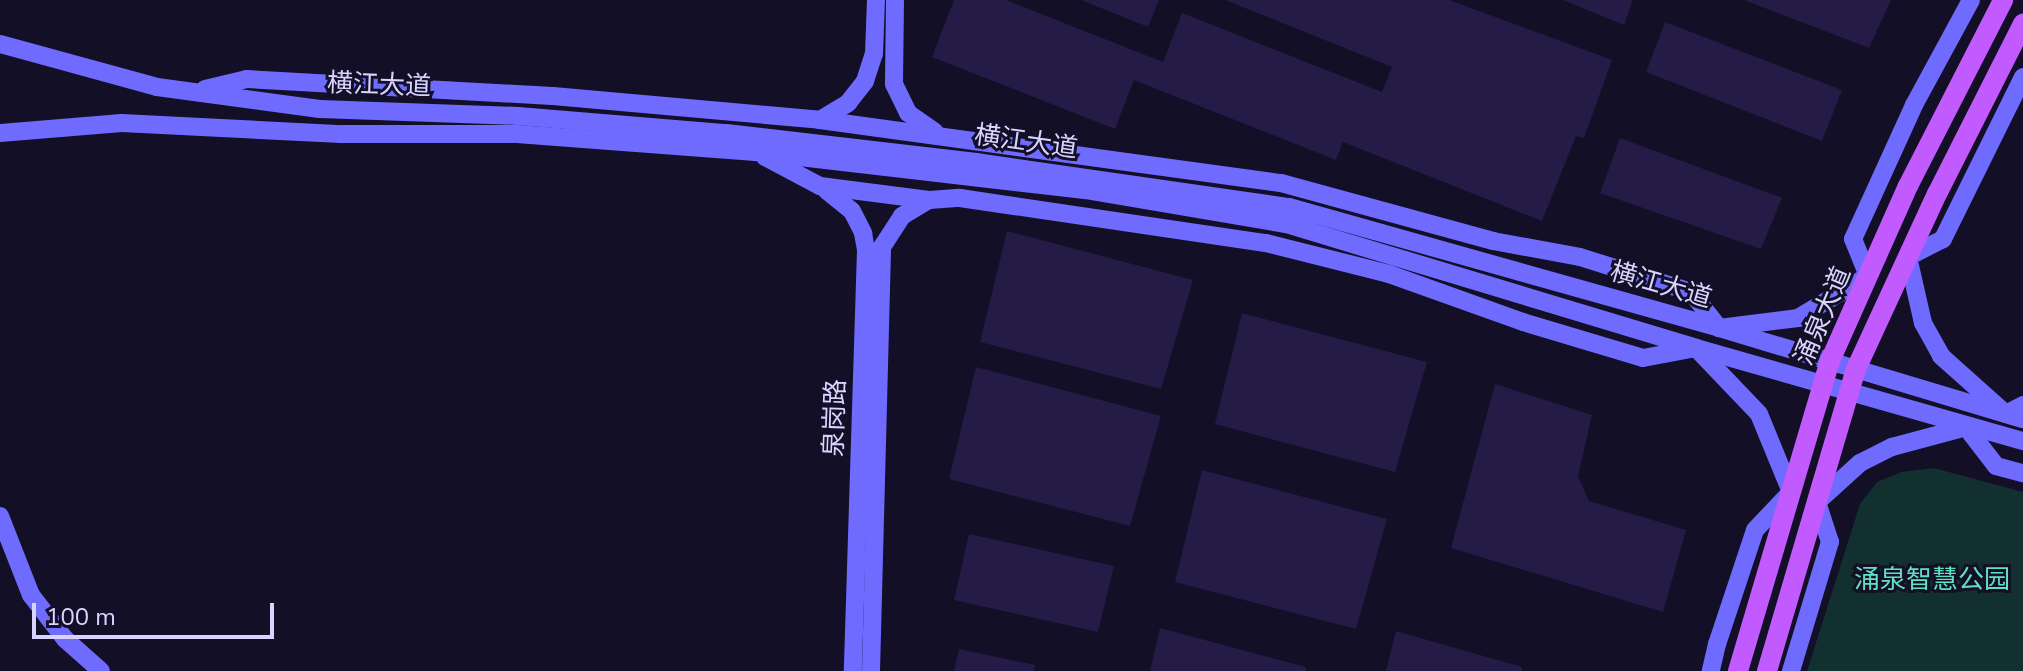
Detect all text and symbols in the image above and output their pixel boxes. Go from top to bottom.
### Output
street label: 横江大道 [326,68,432,102]
street label: 横江大道 [972,119,1080,165]
street label: 横江大道 [1607,256,1715,314]
street label: 涌泉大道 [1788,262,1858,370]
street label: 泉岗路 [818,378,852,458]
park label: 涌泉智慧公园 [1854,564,2010,596]
scale bar [36,587,278,637]
text: 100 m [46,601,116,633]

